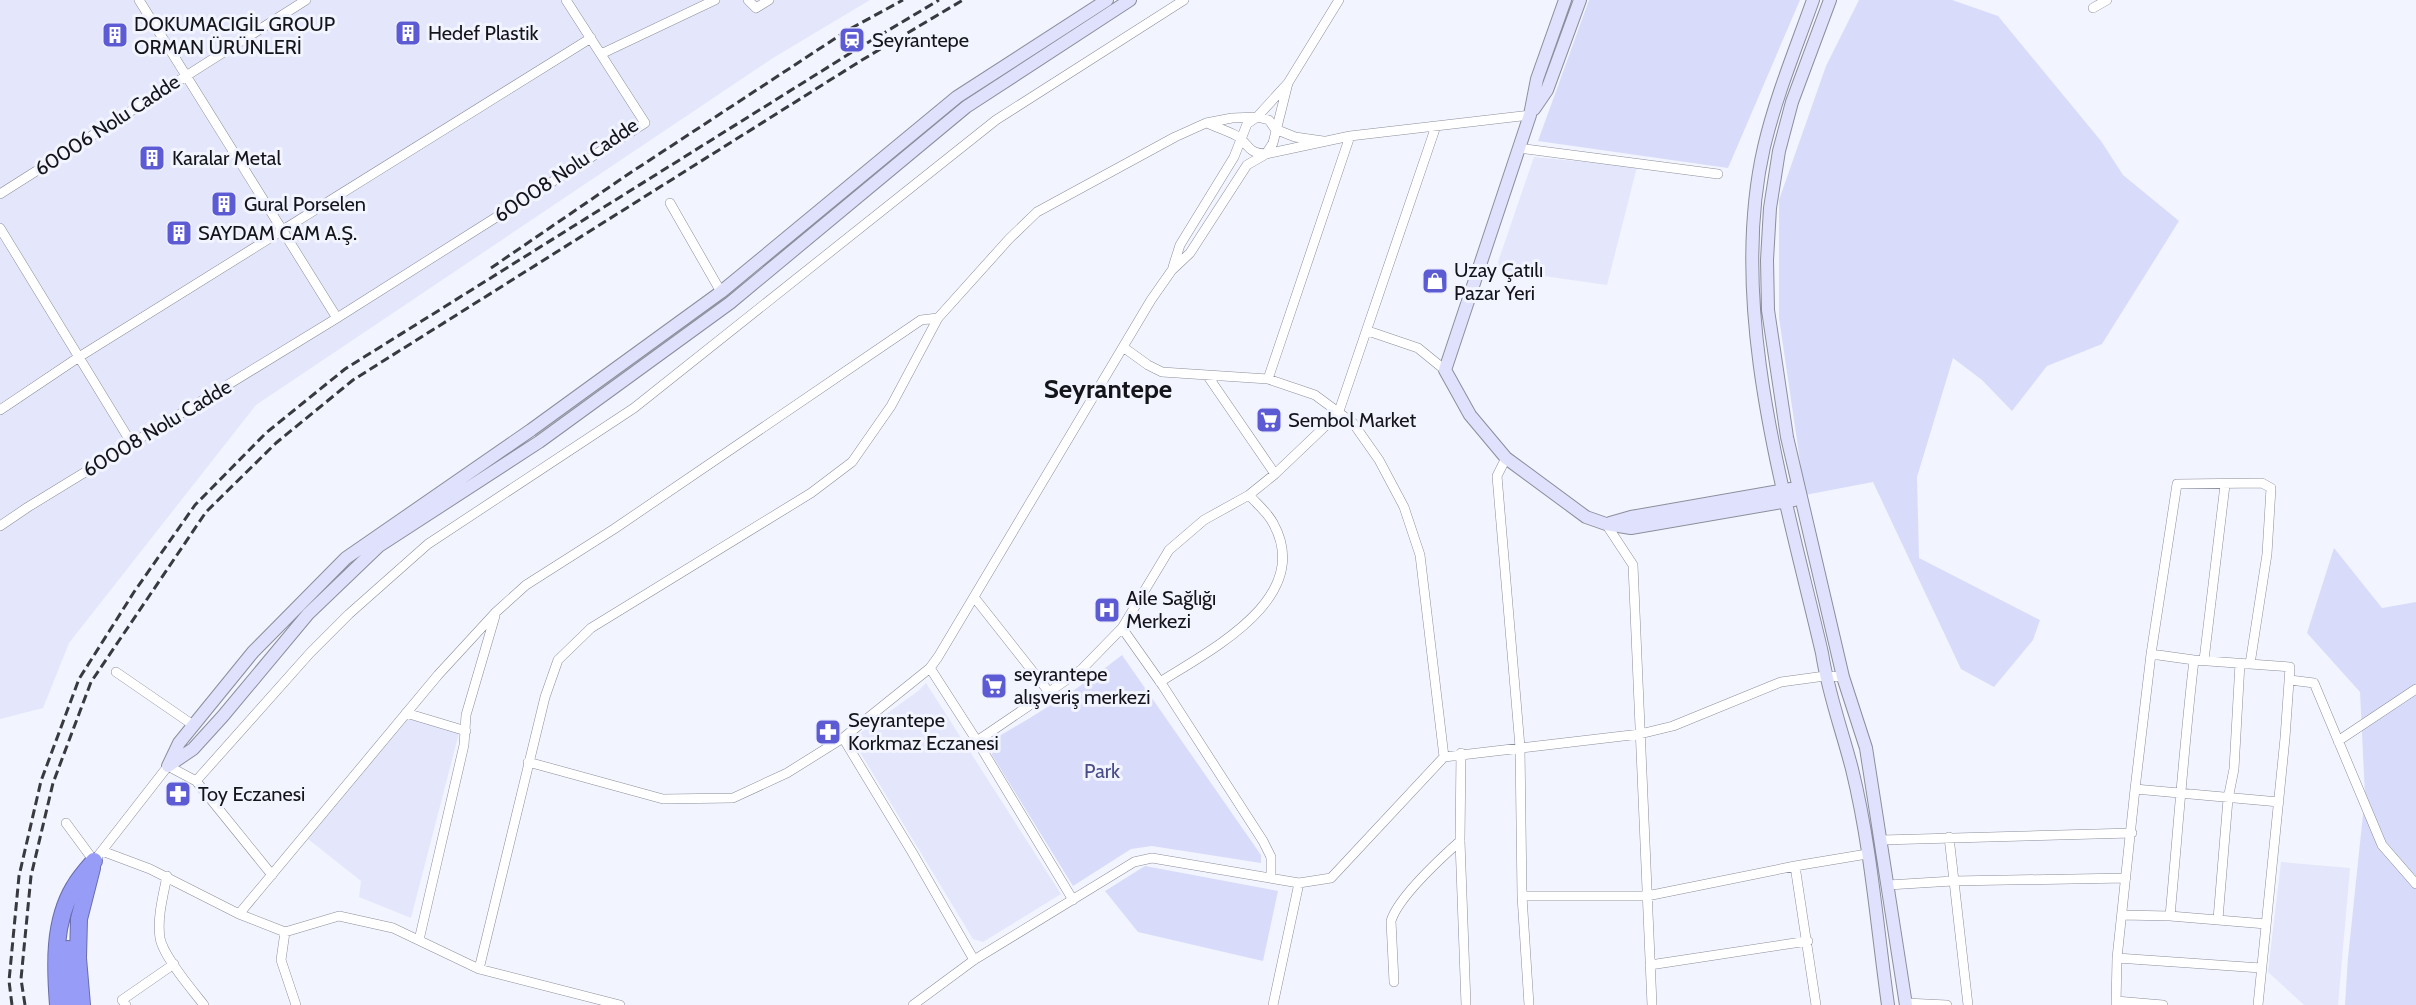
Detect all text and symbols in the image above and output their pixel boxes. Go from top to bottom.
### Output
place label: DOKUMACIGİL GROUP ORMAN ÜRÜNLERİ [134,12,335,59]
building icon: Hedef Plastik [393,18,423,48]
building icon: DOKUMACIGİL GROUP ORMAN ÜRÜNLERİ [100,20,130,50]
place label: Hedef Plastik [428,21,538,45]
station icon: Seyrantepe [837,25,867,55]
place label: Seyrantepe [872,28,969,52]
street label: 60006 Nolu Cadde [30,69,184,181]
street label: 60008 Nolu Cadde [489,113,643,227]
building icon: Karalar Metal [137,143,167,173]
place label: Karalar Metal [172,146,281,170]
building icon: Gural Porselen [209,189,239,219]
place label: Gural Porselen [244,192,366,216]
building icon: SAYDAM CAM A.Ş. [164,218,194,248]
place label: SAYDAM CAM A.Ş. [198,221,357,245]
place label: Uzay Çatılı Pazar Yeri [1454,258,1543,305]
shop icon: Uzay Çatılı Pazar Yeri [1420,266,1450,296]
district label: Seyrantepe [1044,373,1172,405]
street label: 60008 Nolu Cadde [79,374,235,482]
supermarket icon: Sembol Market [1254,405,1284,435]
place label: Sembol Market [1288,408,1417,432]
place label: Aile Sağlığı Merkezi [1126,586,1216,633]
hospital icon: Aile Sağlığı Merkezi [1092,595,1122,625]
place label: seyrantepe alışveriş merkezi [1014,662,1151,709]
supermarket icon: seyrantepe alışveriş merkezi [979,671,1009,701]
place label: Seyrantepe Korkmaz Eczanesi [848,708,999,755]
pharmacy icon: Seyrantepe Korkmaz Eczanesi [813,717,843,747]
park label: Park [1084,759,1120,783]
pharmacy icon: Toy Eczanesi [163,779,193,809]
place label: Toy Eczanesi [198,782,305,806]

